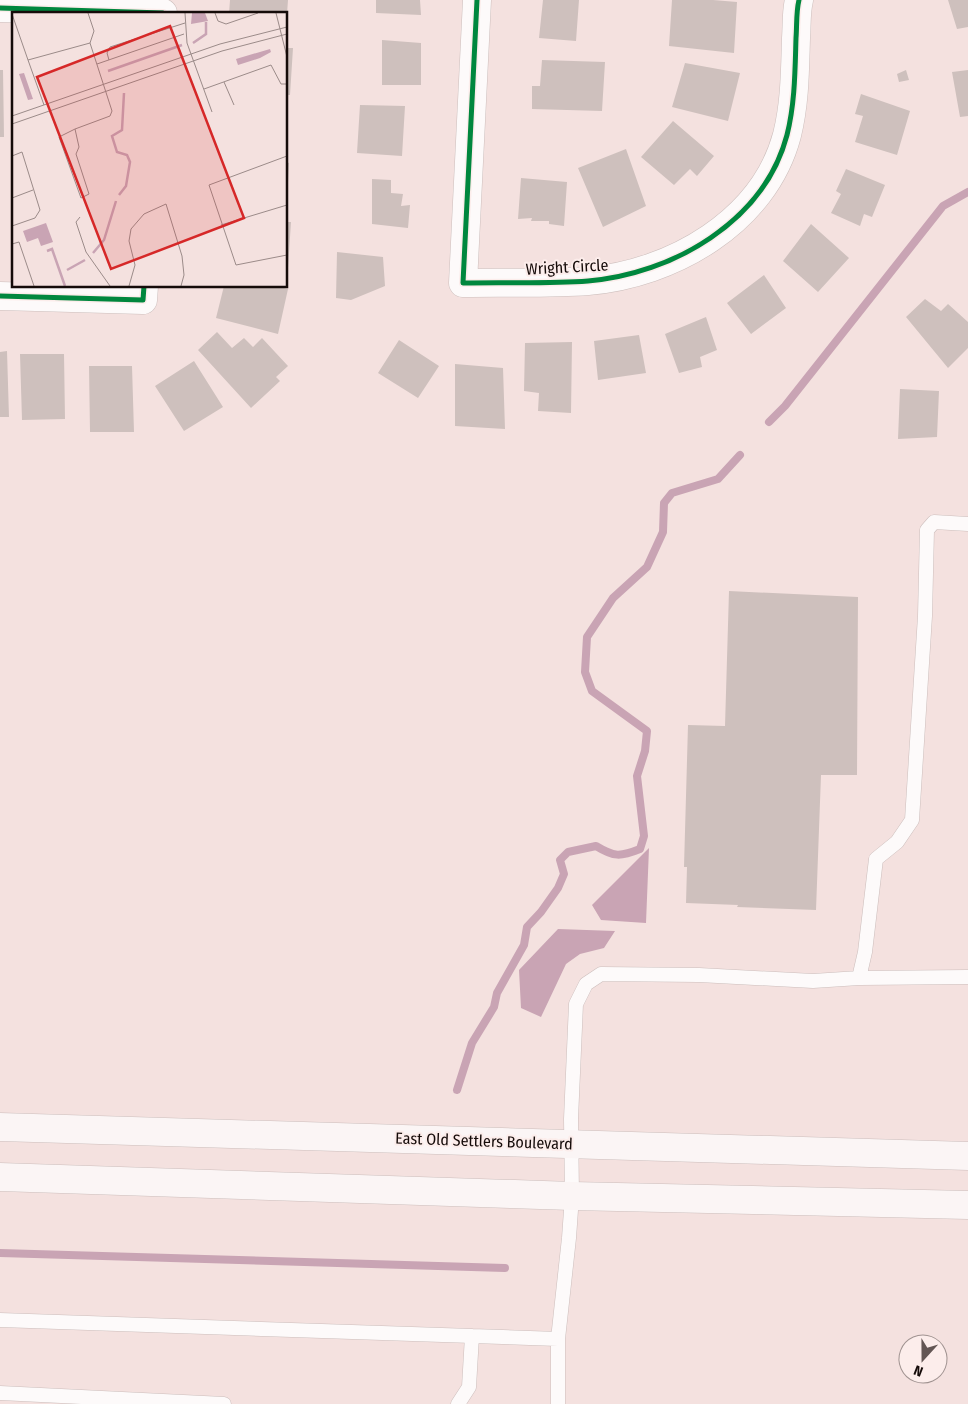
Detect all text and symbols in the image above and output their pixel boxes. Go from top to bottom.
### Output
inset map [12,12,288,288]
street label: Wright Circle [525,255,609,279]
street label: East Old Settlers Boulevard [395,1128,573,1154]
north arrow [898,1334,948,1384]
text: N [912,1361,925,1380]

